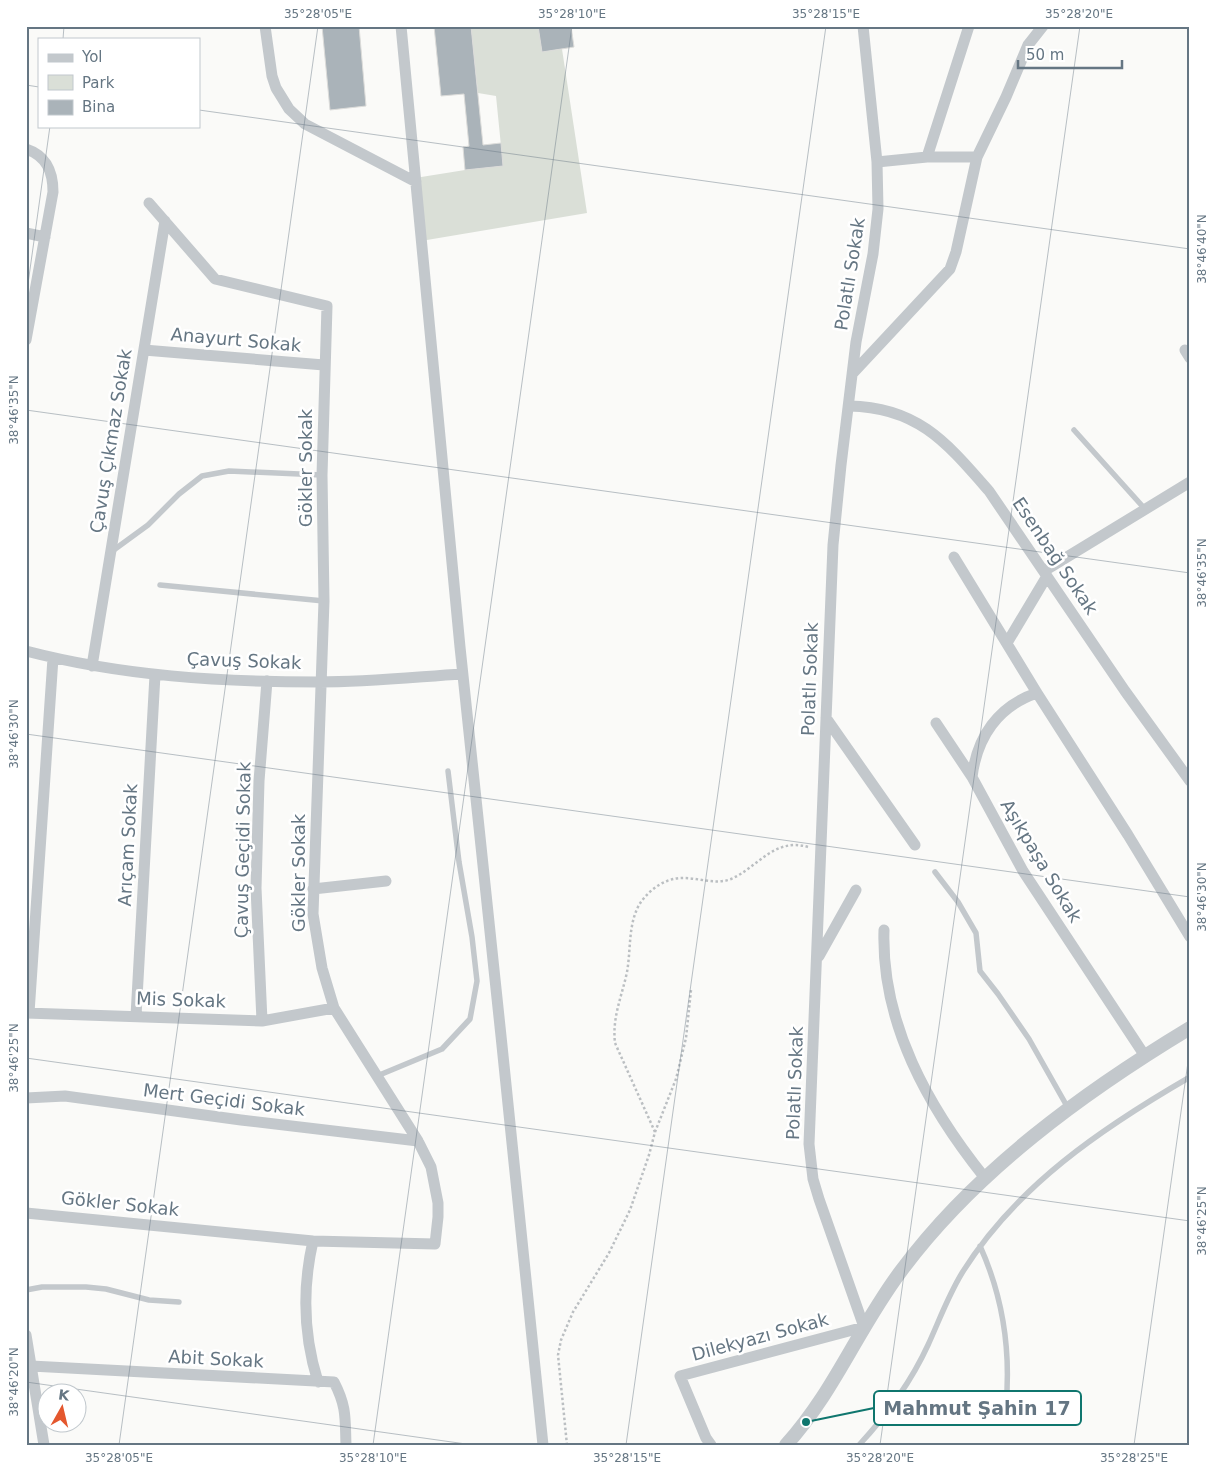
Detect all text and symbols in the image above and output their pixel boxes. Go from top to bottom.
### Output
text: 35°28'05"E [284,7,352,21]
text: 35°28'10"E [538,7,606,21]
text: 35°28'15"E [792,7,860,21]
text: 35°28'20"E [1045,7,1113,21]
legend [38,38,200,128]
scale bar [1018,38,1122,70]
text: 50 m [1026,46,1064,64]
text: Yol [81,48,103,66]
text: Park [82,74,115,92]
text: Bina [82,98,115,116]
text: 38°46'40"N [1195,214,1209,284]
street label: Polatlı Sokak [830,215,869,332]
street label: Anayurt Sokak [170,323,303,356]
street label: Çavuş Çıkmaz Sokak [86,347,136,535]
text: 38°46'35"N [7,375,21,445]
street label: Gökler Sokak [295,408,316,527]
street label: Esenbağ Sokak [1008,493,1103,619]
text: 38°46'35"N [1195,538,1209,608]
street label: Polatlı Sokak [797,621,822,736]
street label: Çavuş Sokak [186,648,302,673]
text: 38°46'30"N [7,699,21,769]
street label: Çavuş Geçidi Sokak [230,761,255,939]
street label: Arıçam Sokak [114,782,141,907]
street label: Aşıkpaşa Sokak [996,795,1087,927]
street label: Gökler Sokak [288,813,309,932]
text: 38°46'30"N [1195,862,1209,932]
street label: Mis Sokak [136,987,227,1012]
text: 38°46'25"N [7,1023,21,1093]
street label: Polatlı Sokak [782,1025,807,1140]
street label: Mert Geçidi Sokak [142,1079,307,1120]
text: 38°46'25"N [1195,1186,1209,1256]
street label: Gökler Sokak [60,1187,181,1220]
street label: Dilekyazı Sokak [689,1308,831,1365]
street label: Abit Sokak [168,1346,265,1372]
text: 38°46'20"N [7,1347,21,1417]
north arrow [38,1384,88,1434]
text: K [57,1386,71,1404]
callout: Mahmut Şahin 17 [874,1391,1081,1425]
text: Mahmut Şahin 17 [883,1397,1071,1419]
text: 35°28'05"E [85,1451,153,1465]
text: 35°28'10"E [339,1451,407,1465]
text: 35°28'15"E [593,1451,661,1465]
text: 35°28'20"E [846,1451,914,1465]
text: 35°28'25"E [1100,1451,1168,1465]

